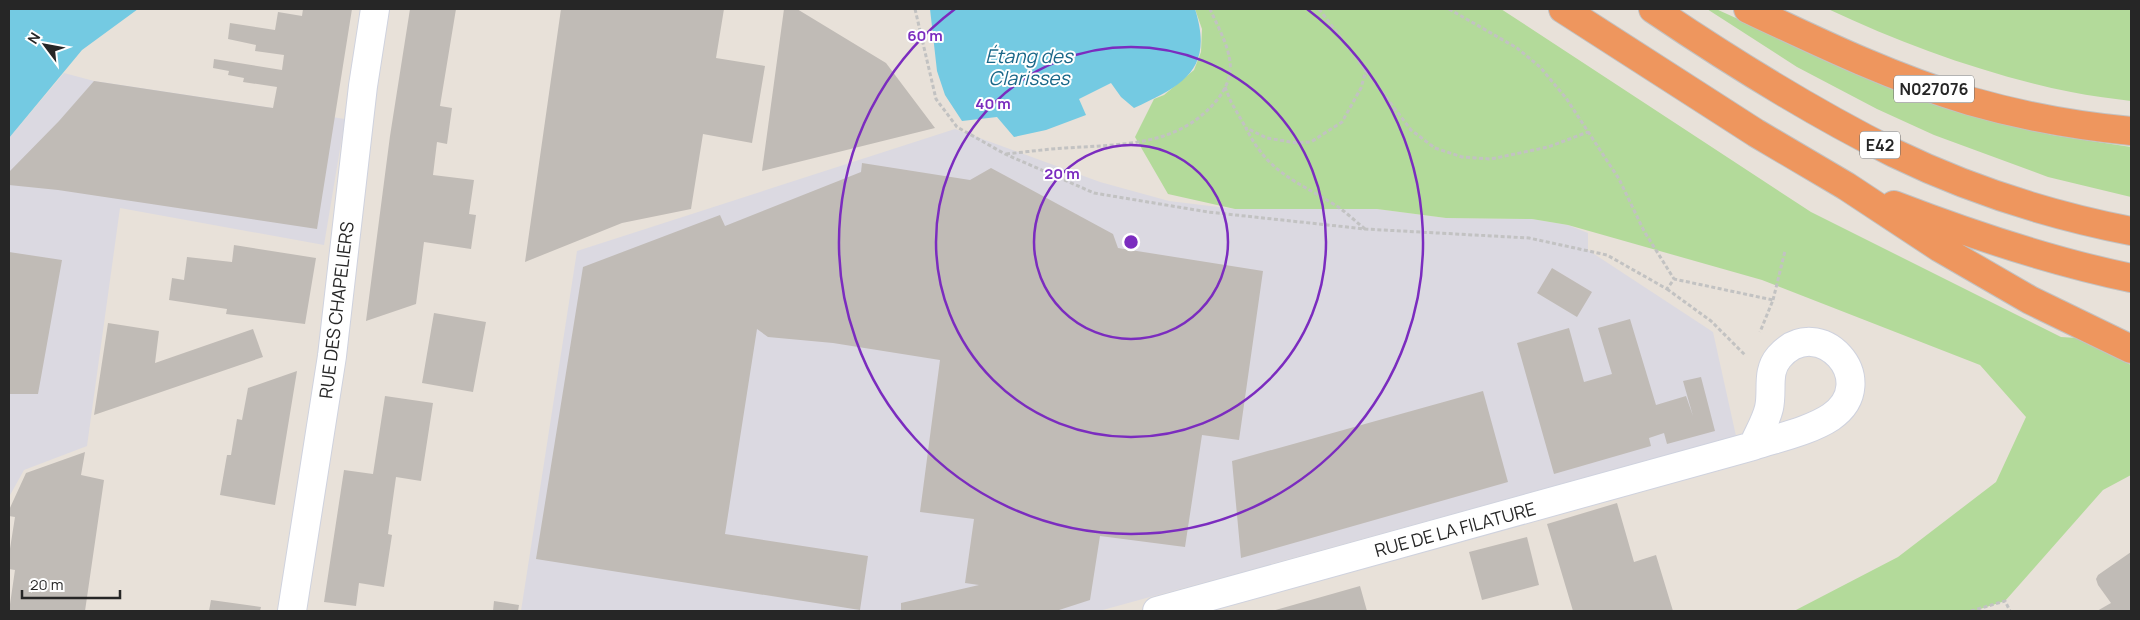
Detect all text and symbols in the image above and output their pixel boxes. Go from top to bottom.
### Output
north arrow [20,20,70,70]
text: 60 m [907,25,943,46]
text: N [23,29,44,47]
water label: Étang des Clarisses [985,43,1075,91]
road number: N027076 [1894,76,1974,102]
text: 40 m [975,93,1011,114]
road number: E42 [1860,132,1900,158]
text: 20 m [1044,163,1080,184]
street label: RUE DES CHAPELIERS [313,220,359,400]
centre of rings [1122,233,1140,251]
street label: RUE DE LA FILATURE [1372,496,1538,562]
scale bar [22,568,120,600]
text: 20 m [30,574,63,595]

